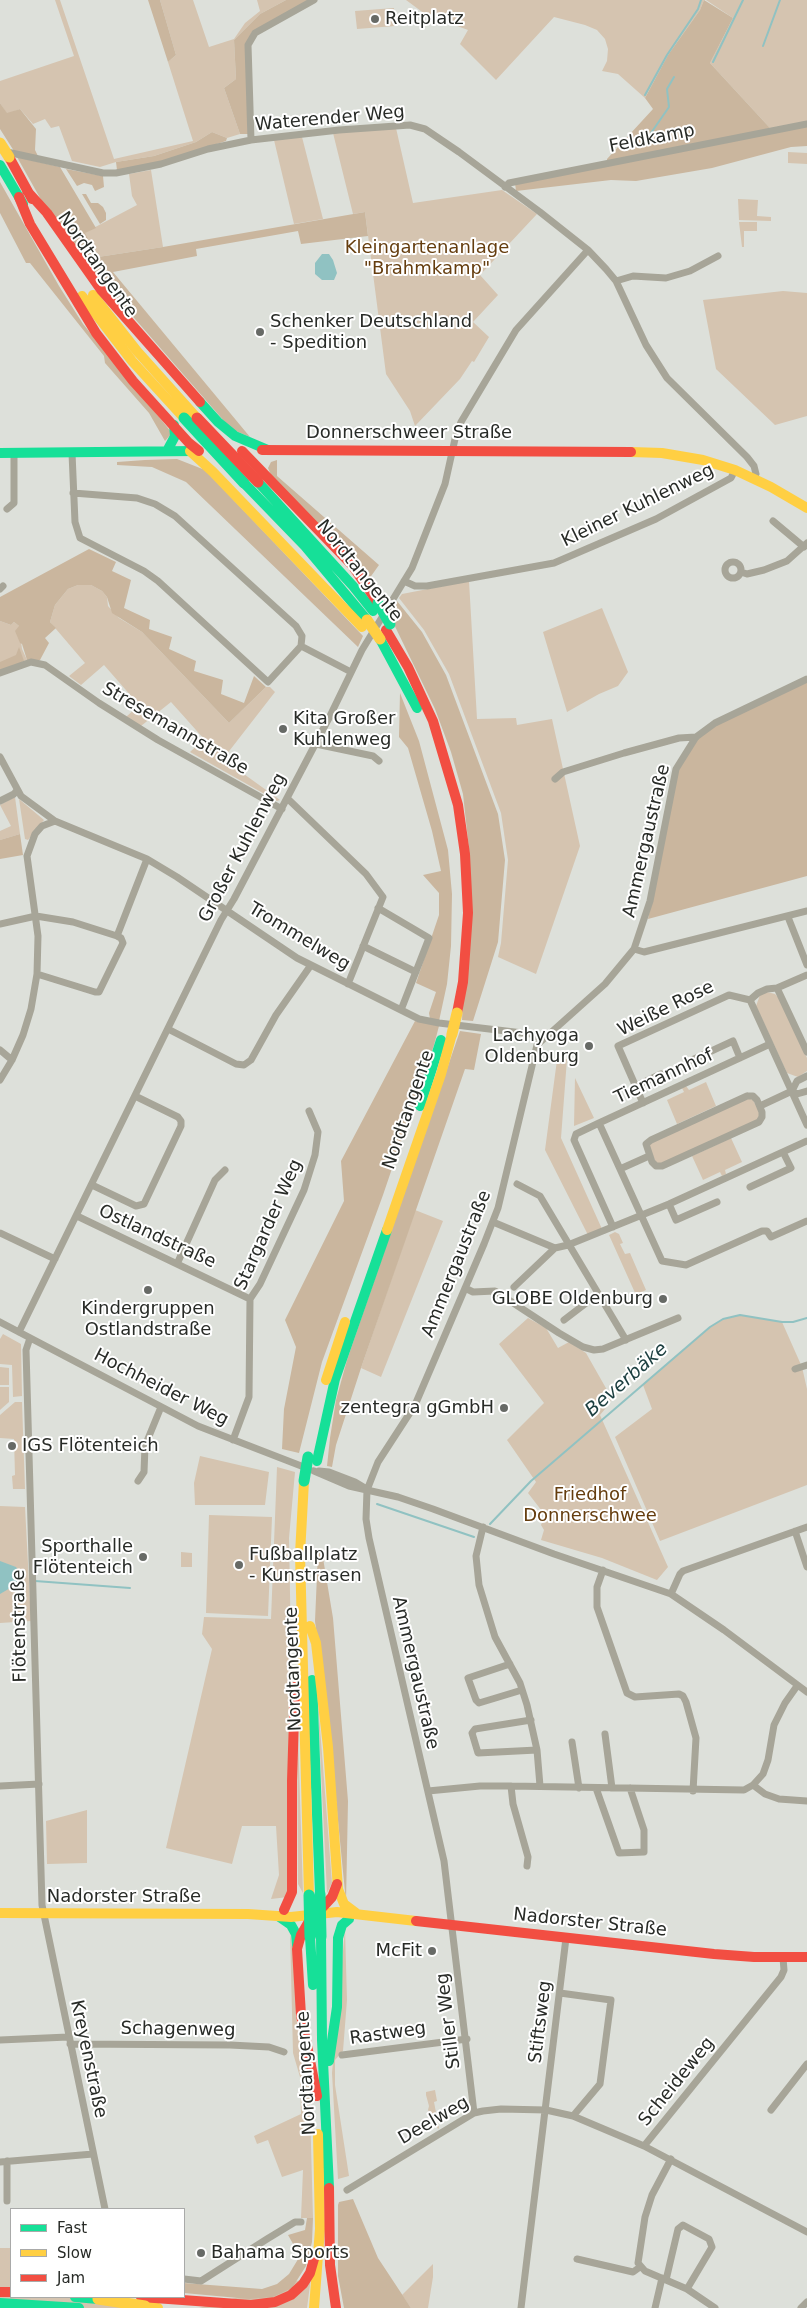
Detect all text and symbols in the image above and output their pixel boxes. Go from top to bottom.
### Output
place label: Reitplatz [385,8,464,30]
marker: Reitplatz [369,13,381,25]
street label: Waterender Weg [254,102,406,136]
street label: Feldkamp [607,120,697,158]
street label: Nordtangente [52,208,142,322]
park label: Kleingartenanlage "Brahmkamp" [345,237,509,280]
place label: Schenker Deutschland - Spedition [270,311,472,354]
marker: Schenker Deutschland - Spedition [254,326,266,338]
street label: Donnerschweer Straße [306,422,512,444]
street label: Kleiner Kuhlenweg [558,460,718,552]
street label: Nordtangente [311,516,407,626]
street label: Stresemannstraße [98,678,252,780]
place label: Kita Großer Kuhlenweg [293,708,395,751]
marker: Kita Großer Kuhlenweg [277,723,289,735]
street label: Ammergaustraße [619,762,675,920]
street label: Großer Kuhlenweg [195,770,291,926]
street label: Trommelweg [244,898,354,976]
street label: Weiße Rose [614,976,718,1042]
place label: Lachyoga Oldenburg [485,1025,579,1068]
marker: Lachyoga Oldenburg [583,1040,595,1052]
street label: Tiemannhof [611,1045,717,1109]
street label: Nordtangente [379,1048,439,1172]
street label: Stargarder Weg [230,1156,308,1294]
street label: Ammergaustraße [418,1187,496,1341]
street label: Ostlandstraße [95,1200,219,1274]
marker: Kindergruppen Ostlandstraße [142,1284,154,1296]
place label: GLOBE Oldenburg [492,1288,653,1310]
marker: GLOBE Oldenburg [657,1293,669,1305]
place label: Kindergruppen Ostlandstraße [81,1298,215,1340]
water label: Beverbäke [581,1338,673,1422]
street label: Hochheider Weg [90,1345,232,1431]
place label: zentegra gGmbH [340,1397,494,1419]
marker: zentegra gGmbH [498,1402,510,1414]
place label: IGS Flötenteich [22,1435,159,1457]
marker: IGS Flötenteich [6,1440,18,1452]
park label: Friedhof Donnerschwee [523,1484,657,1526]
place label: Sporthalle Flötenteich [33,1536,133,1578]
place label: Fußballplatz - Kunstrasen [249,1544,362,1586]
marker: Sporthalle Flötenteich [137,1551,149,1563]
marker: Fußballplatz - Kunstrasen [233,1559,245,1571]
street label: Flötenstraße [8,1569,32,1683]
street label: Ammergaustraße [387,1594,443,1752]
street label: Nordtangente [281,1606,307,1732]
street label: Nadorster Straße [47,1886,201,1908]
street label: Nadorster Straße [512,1904,668,1942]
place label: McFit [375,1940,422,1962]
marker: McFit [426,1945,438,1957]
street label: Stiller Weg [432,1972,466,2070]
street label: Stiftsweg [525,1979,557,2065]
street label: Kreyenstraße [65,1998,111,2120]
street label: Nordtangente [293,2010,321,2136]
street label: Schagenweg [120,2018,236,2042]
street label: Rastweg [348,2018,428,2050]
street label: Scheideweg [634,2033,720,2131]
street label: Deelweg [395,2092,473,2150]
legend [10,2208,185,2298]
text: Fast [57,2219,87,2237]
place label: Bahama Sports [211,2242,349,2264]
text: Slow [57,2244,92,2262]
marker: Bahama Sports [195,2247,207,2259]
text: Jam [57,2269,85,2287]

